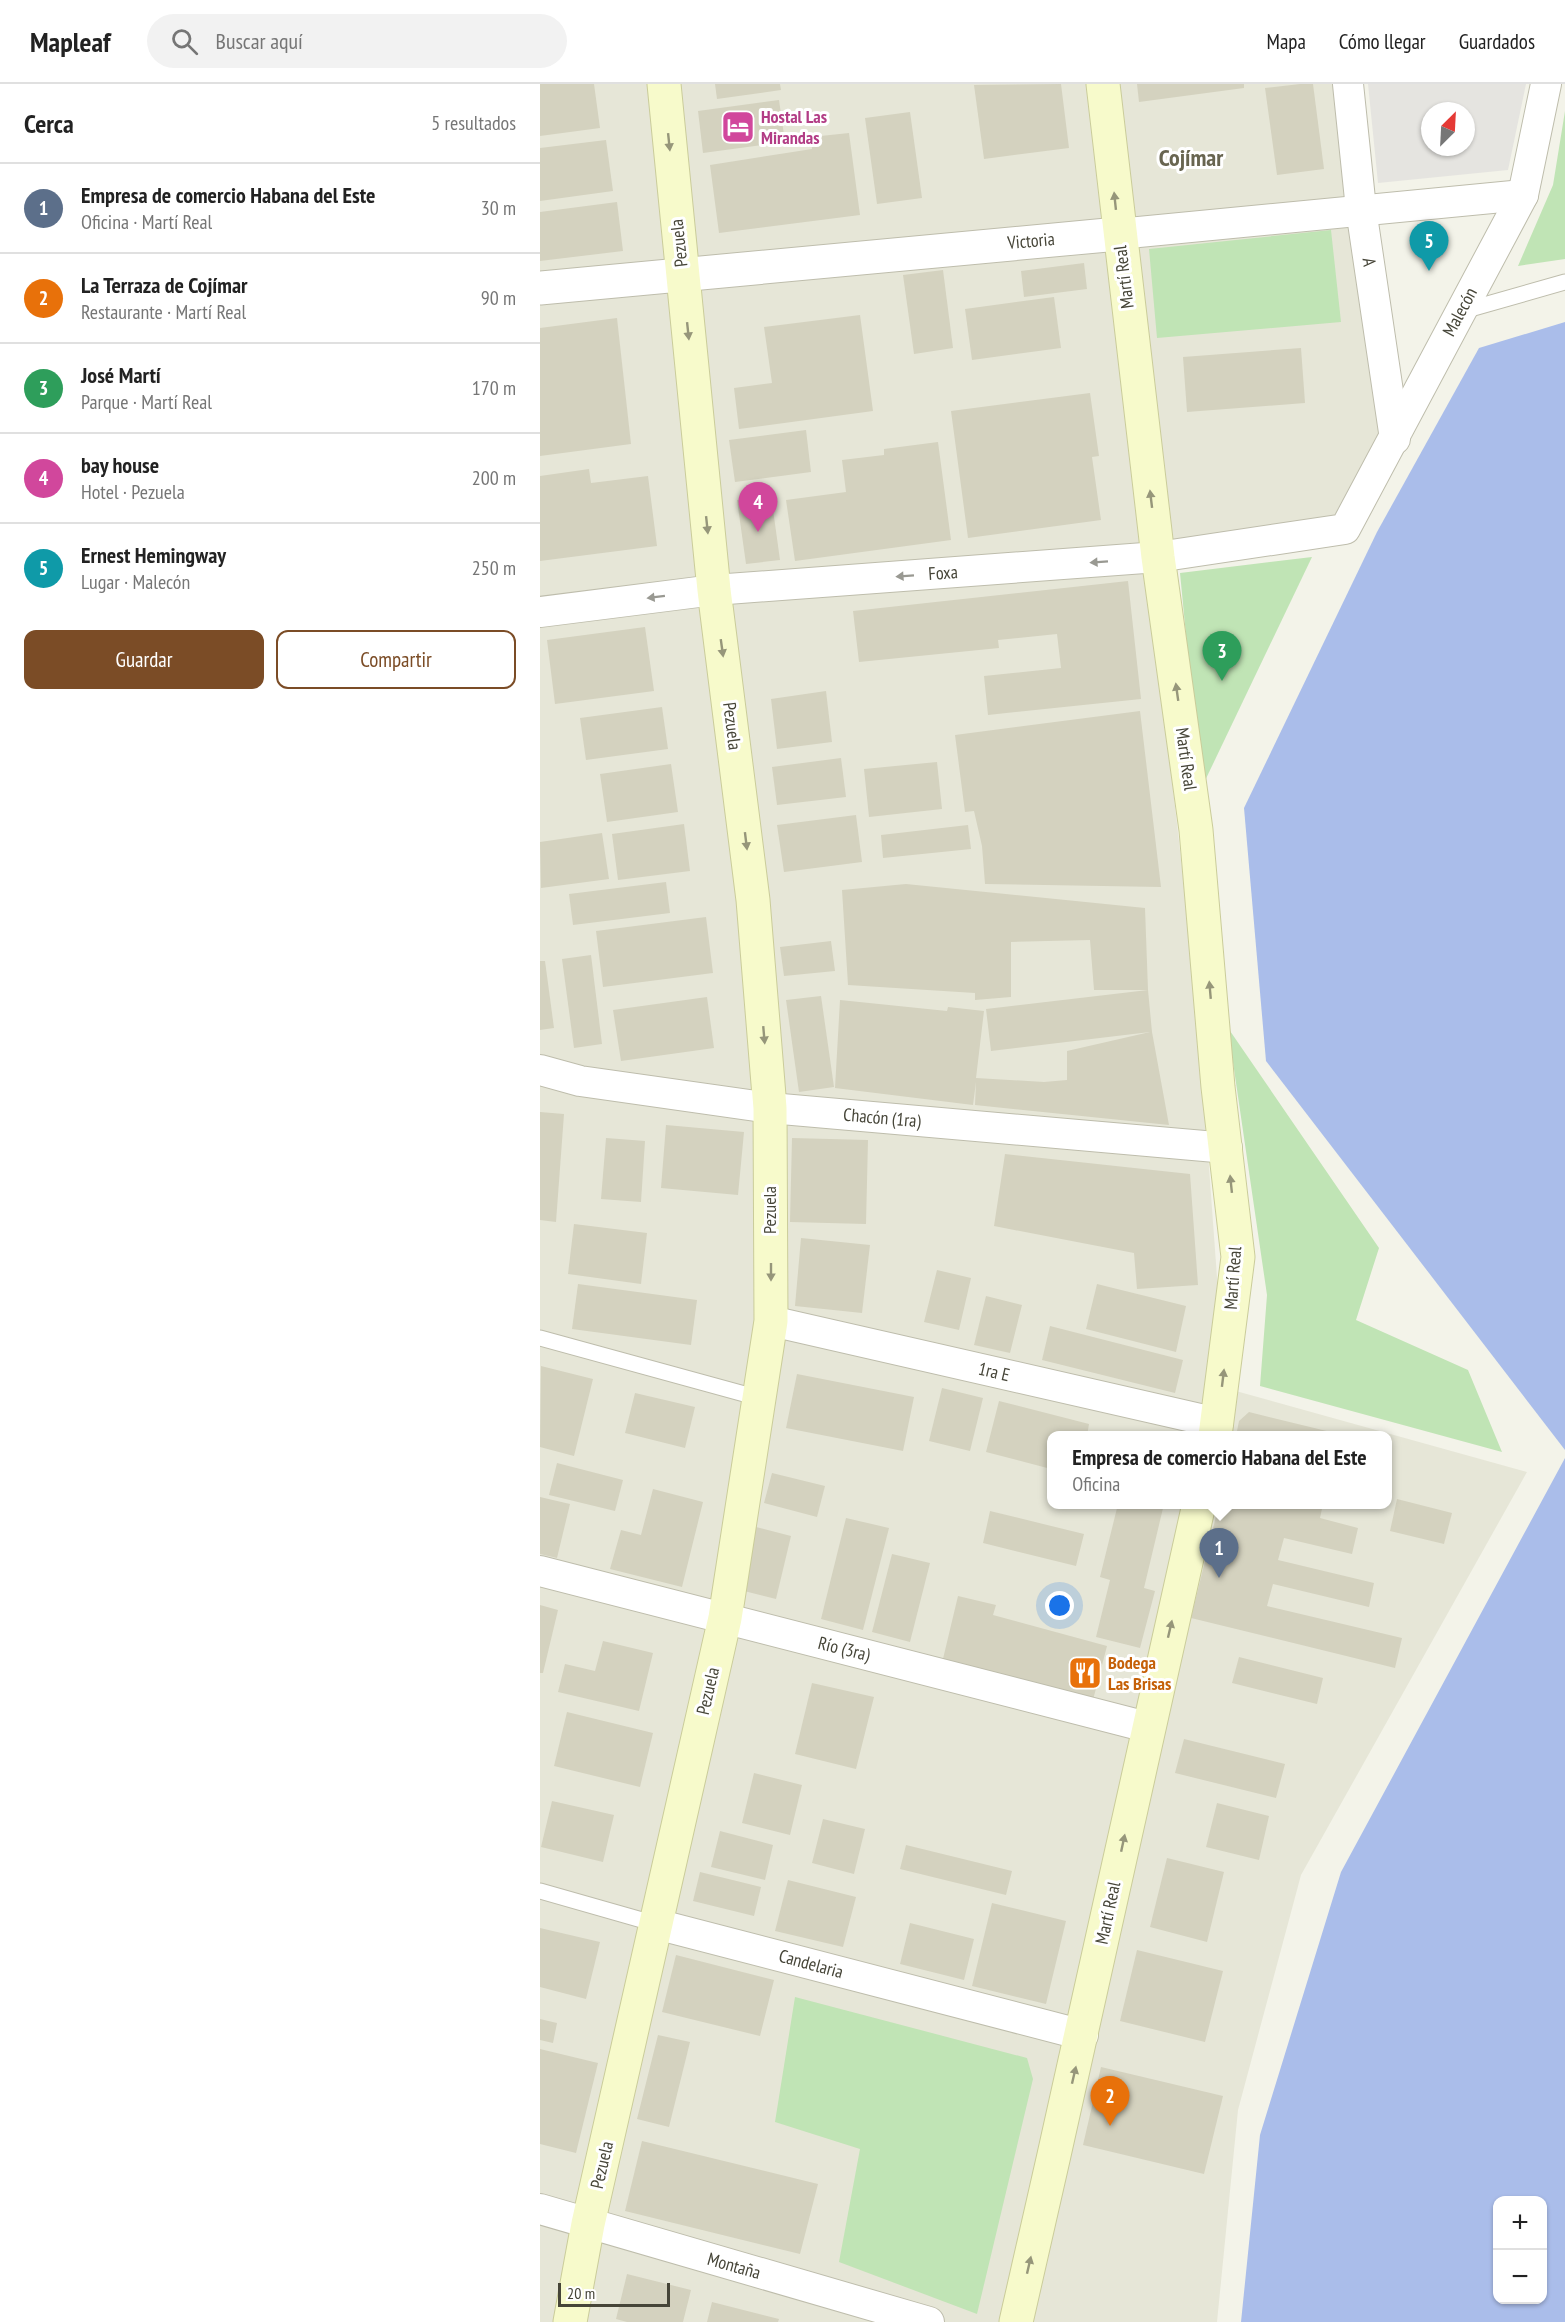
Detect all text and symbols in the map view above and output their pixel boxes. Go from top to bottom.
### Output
search box [147,14,567,68]
text: Mapleaf [30,23,111,60]
icon: search [168,25,201,58]
text: Buscar aquí [216,27,303,55]
text: Mapa [1267,28,1306,55]
text: Cómo llegar [1339,28,1426,55]
text: Guardados [1459,28,1535,55]
north arrow [1421,102,1475,156]
place label: Hostal Las Mirandas [761,105,827,149]
text: Cerca [24,107,74,140]
hotel icon: Hostal Las Mirandas [720,109,756,145]
text: 5 resultados [431,110,516,136]
one-way arrow [664,133,674,152]
district label: Cojímar [1159,142,1224,173]
text: Empresa de comercio Habana del Este [81,181,376,209]
one-way arrow [1110,192,1120,211]
text: 1 [39,195,48,221]
text: 30 m [481,195,516,221]
text: Oficina · Martí Real [81,209,212,235]
street label: Pezuela [665,218,692,268]
pin: 5 [1410,222,1448,271]
street label: Victoria [1005,227,1056,254]
street label: Martí Real [1108,243,1139,310]
street label: A [1358,256,1382,268]
text: La Terraza de Cojímar [81,271,247,299]
street label: Malecón [1437,283,1482,340]
text: 2 [39,285,48,311]
text: 90 m [481,285,516,311]
text: Restaurante · Martí Real [81,299,246,325]
one-way arrow [683,322,693,341]
text: José Martí [81,361,161,389]
text: 3 [39,375,48,401]
text: 170 m [472,375,516,401]
text: Parque · Martí Real [81,389,212,415]
text: bay house [81,451,159,479]
text: 4 [39,465,48,491]
text: 200 m [472,465,516,491]
text: Hotel · Pezuela [81,479,185,505]
pin: 4 [738,482,778,532]
one-way arrow [1146,490,1155,509]
one-way arrow [702,516,712,535]
text: Ernest Hemingway [81,541,226,569]
text: 5 [39,555,48,581]
text: 250 m [472,555,516,581]
one-way arrow [1090,557,1109,566]
street label: Foxa [927,560,958,585]
text: Lugar · Malecón [81,569,190,595]
one-way arrow [895,571,914,581]
one-way arrow [646,592,665,602]
button: Guardar [24,630,264,689]
button: Compartir [276,630,516,689]
pin: 3 [1202,632,1242,681]
one-way arrow [717,638,726,657]
one-way arrow [1172,683,1181,702]
street label: Pezuela [718,701,747,751]
street label: Martí Real [1171,726,1202,793]
one-way arrow [741,832,751,851]
one-way arrow [1205,981,1215,1000]
one-way arrow [759,1026,769,1045]
street label: Chacón (1ra) [842,1103,922,1132]
one-way arrow [1226,1175,1235,1194]
street label: Pezuela [758,1186,781,1234]
street label: Martí Real [1219,1245,1246,1310]
one-way arrow [766,1263,776,1282]
street label: 1ra E [976,1357,1012,1386]
one-way arrow [1219,1368,1228,1387]
popup [1047,1431,1392,1509]
text: Empresa de comercio Habana del Este [1072,1443,1367,1471]
text: Oficina [1072,1471,1120,1497]
pin: 1 [1200,1528,1238,1578]
your location [1045,1591,1074,1620]
one-way arrow [1166,1619,1175,1638]
street label: Río (3ra) [816,1631,873,1666]
place label: Bodega Las Brisas [1108,1651,1171,1695]
restaurant icon: Bodega Las Brisas [1067,1655,1103,1691]
street label: Pezuela [691,1665,724,1717]
one-way arrow [1119,1834,1128,1853]
street label: Martí Real [1090,1879,1126,1946]
street label: Candelaria [776,1944,846,1983]
one-way arrow [1069,2066,1079,2084]
pin: 2 [1090,2076,1130,2126]
street label: Pezuela [585,2139,618,2191]
map controls [1493,2196,1547,2304]
button: + [1493,2196,1547,2250]
street label: Montaña [705,2247,763,2284]
button: − [1493,2250,1547,2304]
one-way arrow [1025,2256,1035,2274]
scale bar [558,2280,670,2308]
text: 20 m [567,2283,595,2303]

